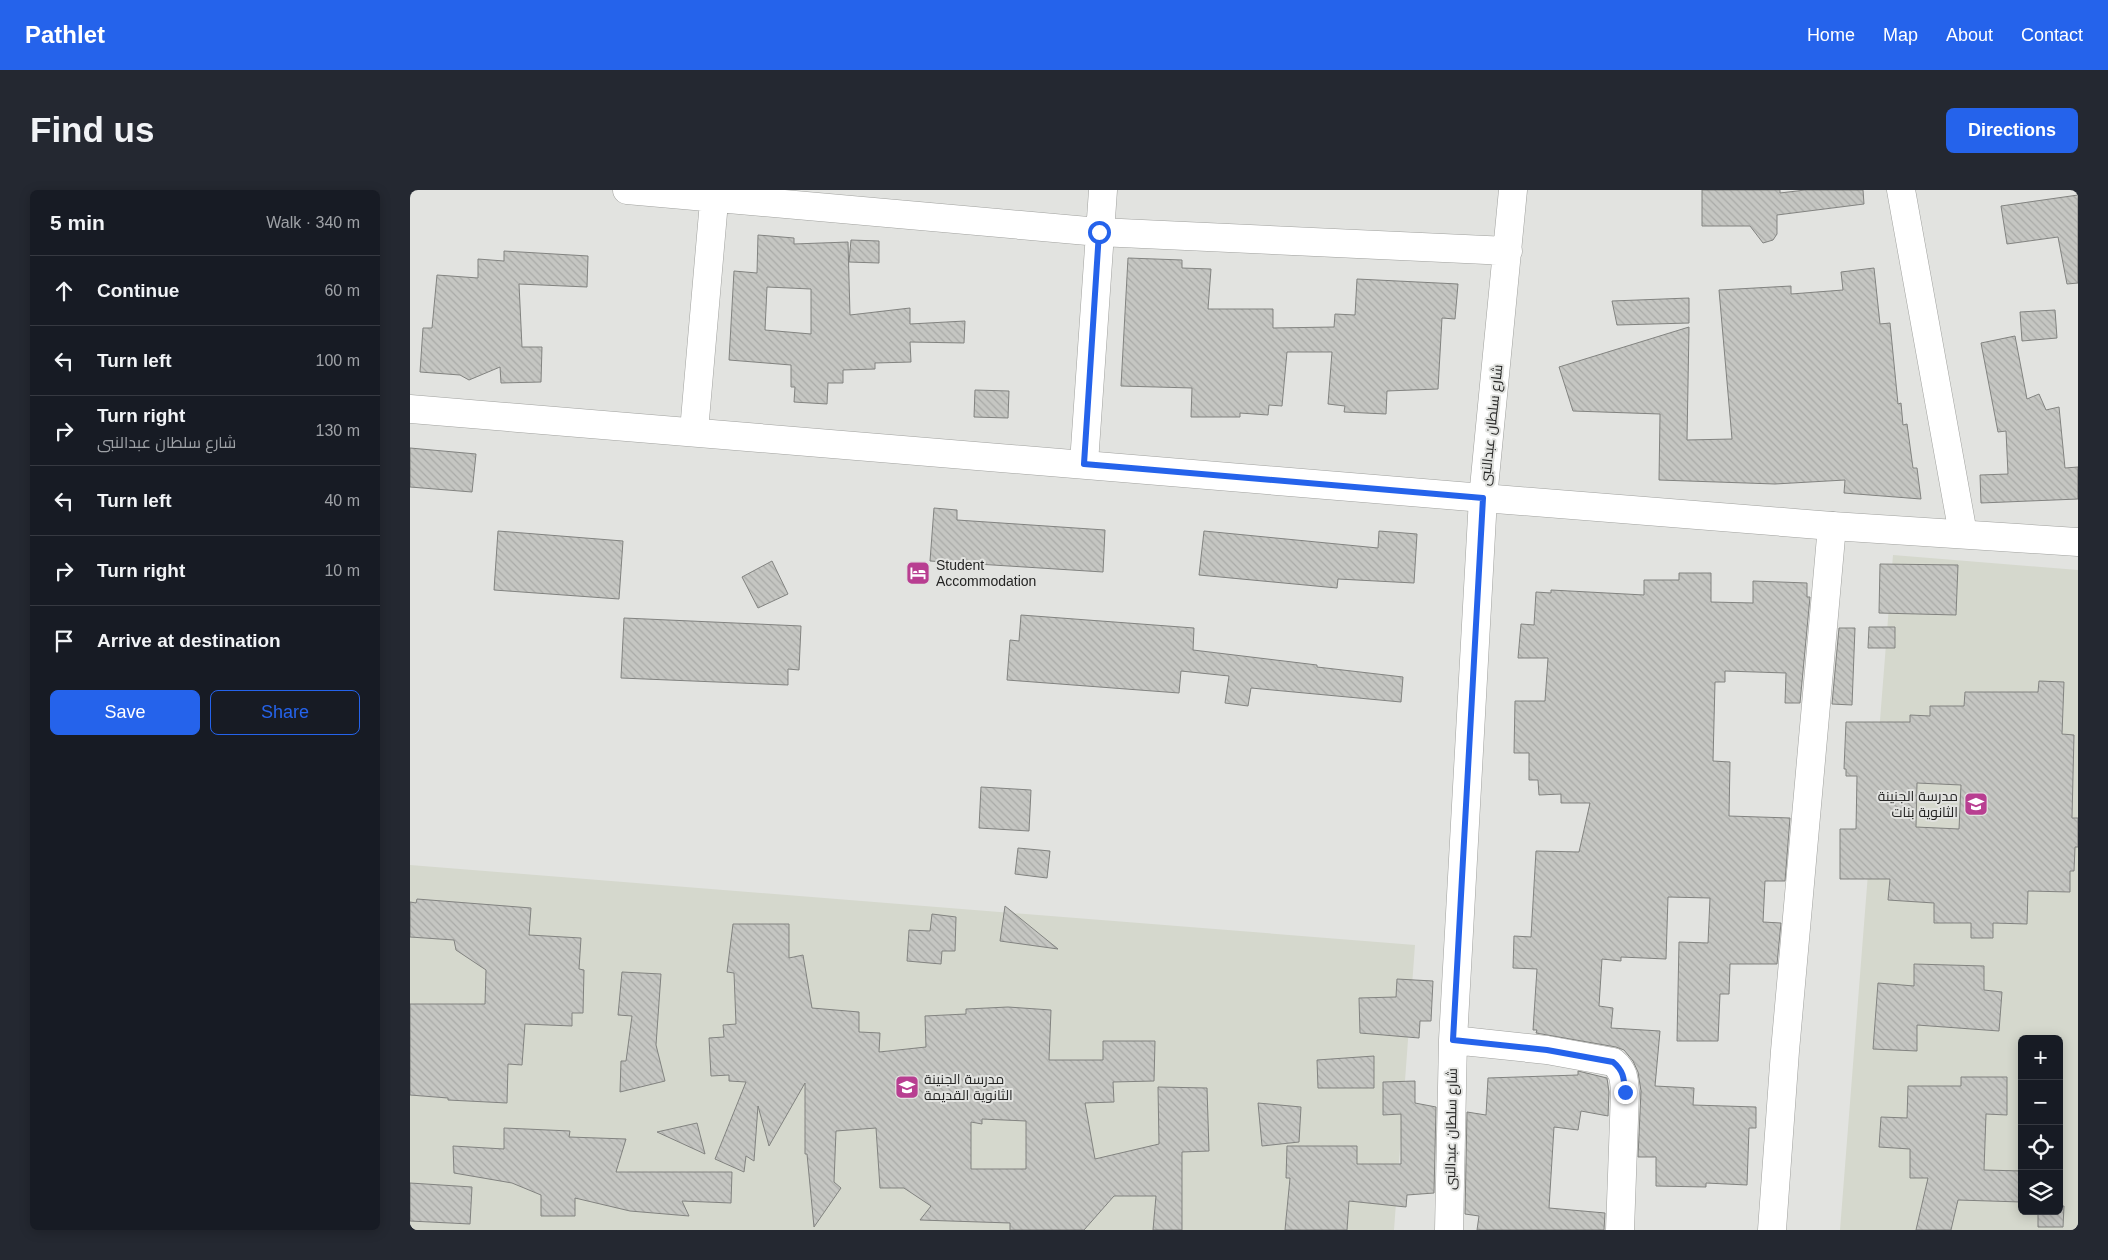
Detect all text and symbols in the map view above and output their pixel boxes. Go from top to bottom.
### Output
text: Pathlet [25,21,105,48]
text: Home [1807,25,1855,45]
text: Map [1883,25,1918,45]
text: About [1946,25,1993,45]
text: Contact [2021,25,2083,45]
button: Directions [1946,108,2078,153]
text: Find us [30,110,154,149]
text: 5 min [50,211,105,234]
text: Walk · 340 m [266,214,360,231]
route start [1088,221,1111,244]
icon: ahead [50,277,78,305]
text: Continue [97,280,179,301]
text: 60 m [324,282,360,299]
icon: left [50,347,78,375]
text: Turn left [97,350,172,371]
text: 100 m [316,352,360,369]
street label: شارع سلطان عبدالنبى [1477,364,1506,487]
text: Turn right [97,405,185,426]
icon: right [50,417,78,445]
text: 130 m [316,422,360,439]
text: شارع سلطان عبدالنبى [97,434,236,451]
icon: left [50,487,78,515]
text: Turn left [97,490,172,511]
text: 40 m [324,492,360,509]
icon: right [50,557,78,585]
place label: Student Accommodation [936,557,1036,589]
text: Turn right [97,560,185,581]
hotel icon: Student Accommodation [905,560,931,586]
text: 10 m [324,562,360,579]
icon: arrive [50,627,78,655]
text: Arrive at destination [97,630,281,651]
button: Save [50,690,200,735]
button: Share [210,690,360,735]
place label: مدرسة الجنينة الثانوية بنات [1878,788,1958,820]
school or university icon: مدرسة الجنينة الثانوية بنات [1963,791,1989,817]
map controls [2018,1035,2063,1215]
button: + [2018,1035,2063,1080]
street label: شارع سلطان عبدالنبى [1442,1068,1461,1190]
place label: مدرسة الجنينة الثانوية القديمة [924,1071,1013,1103]
school or university icon: مدرسة الجنينة الثانوية القديمة [894,1074,920,1100]
button: − [2018,1080,2063,1125]
route end [1614,1081,1637,1104]
button: locate [2018,1125,2063,1170]
button: layers [2018,1170,2063,1215]

